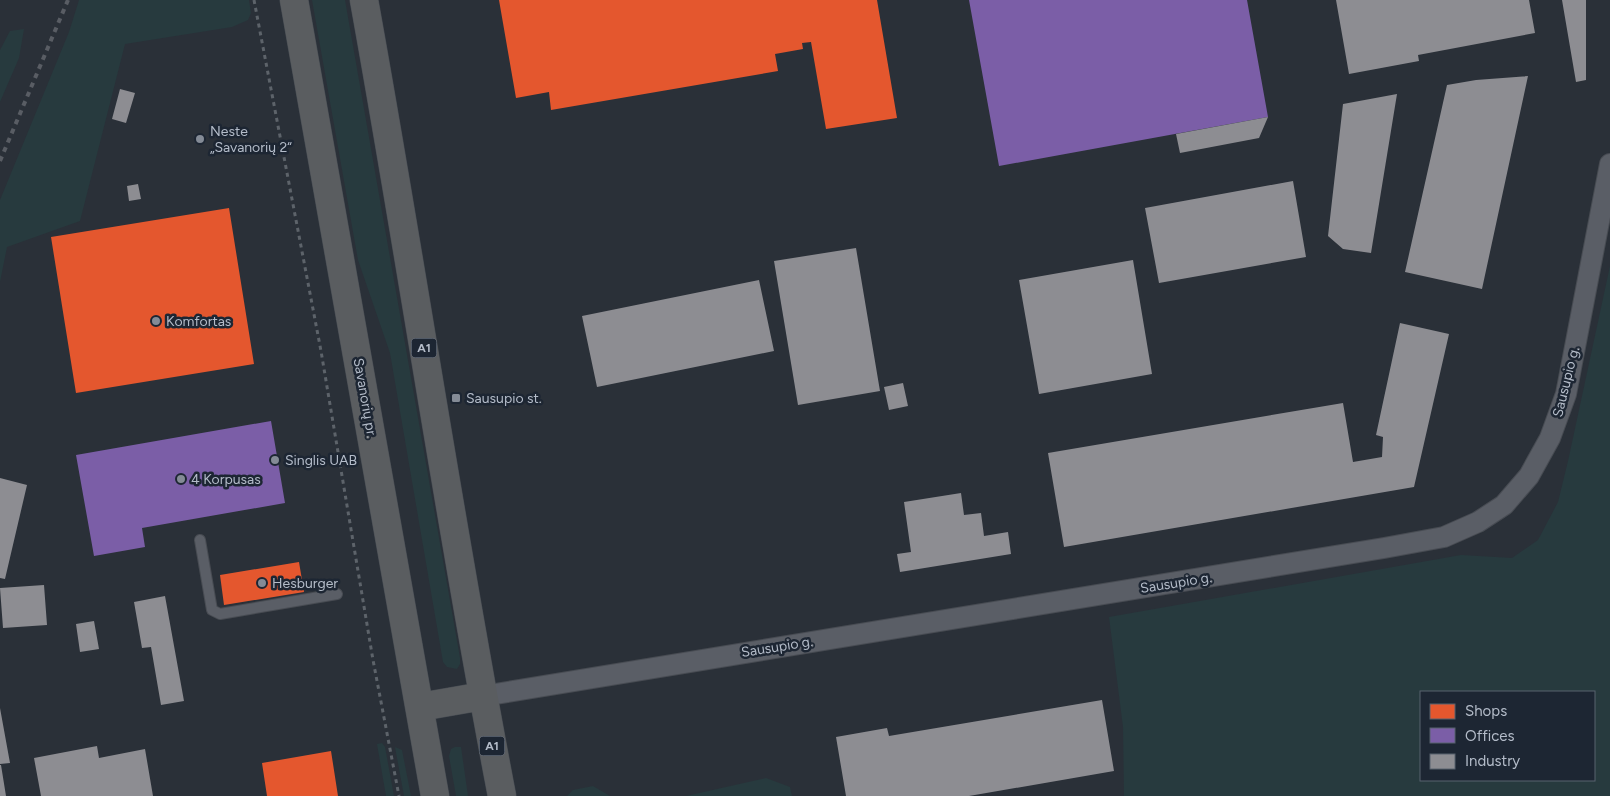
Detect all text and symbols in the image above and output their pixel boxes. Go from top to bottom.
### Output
place label: Neste „Savanorių 2“ [210,123,292,156]
marker: Neste „Savanorių 2“ [194,133,206,145]
place label: Komfortas [166,313,231,330]
marker: Komfortas [150,315,162,327]
road number: A1 [412,338,436,358]
street label: Sausupio g. [1549,345,1583,419]
street label: Savanorių pr. [350,357,380,439]
place label: Sausupio st. [466,390,542,407]
marker: Sausupio st. [450,392,462,404]
place label: Singlis UAB [285,452,357,469]
marker: Singlis UAB [269,454,281,466]
place label: 4 Korpusas [191,471,261,488]
marker: 4 Korpusas [175,473,187,485]
street label: Sausupio g. [1139,569,1213,597]
place label: Hesburger [272,575,338,592]
marker: Hesburger [256,577,268,589]
street label: Sausupio g. [740,633,814,661]
legend [1420,691,1595,781]
text: Shops [1465,702,1507,720]
text: Offices [1465,727,1515,745]
road number: A1 [480,736,504,756]
text: Industry [1465,752,1520,770]

